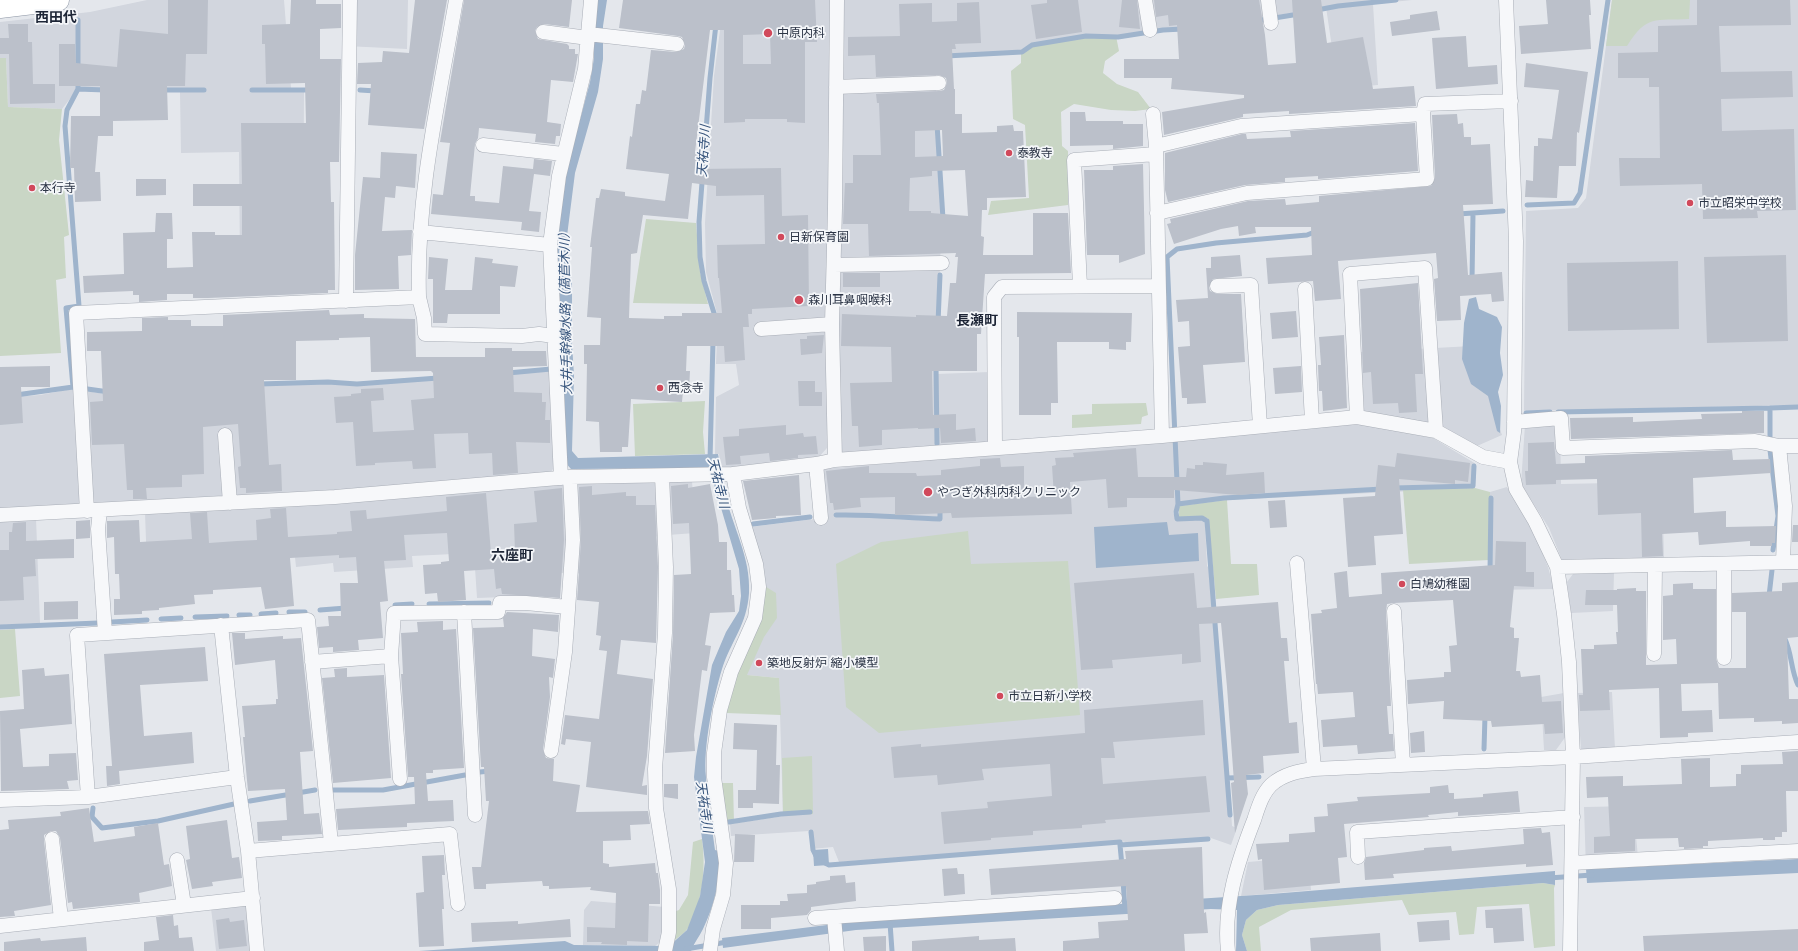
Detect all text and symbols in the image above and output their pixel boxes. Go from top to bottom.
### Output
district label: 西田代 [35,10,77,26]
place label: 中原内科 [777,26,825,40]
marker: 中原内科 [762,27,774,39]
water label: 天祐寺川 [694,125,714,177]
place label: 泰教寺 [1017,146,1053,160]
marker: 泰教寺 [1004,148,1014,158]
place label: 本行寺 [40,181,76,195]
marker: 本行寺 [27,183,37,193]
place label: 市立昭栄中学校 [1698,196,1782,210]
marker: 市立昭栄中学校 [1685,198,1695,208]
water label: 大井手幹線水路（萵苣木川） [557,225,575,395]
place label: 日新保育園 [789,230,849,244]
marker: 日新保育園 [776,232,786,242]
place label: 森川耳鼻咽喉科 [808,293,892,307]
marker: 森川耳鼻咽喉科 [793,294,805,306]
district label: 長瀬町 [956,313,998,329]
place label: 西念寺 [668,381,704,395]
marker: 西念寺 [655,383,665,393]
water label: 天祐寺川 [704,456,732,510]
place label: やつぎ外科内科クリニック [937,485,1081,499]
marker: やつぎ外科内科クリニック [922,486,934,498]
district label: 六座町 [491,548,533,564]
place label: 白鳩幼稚園 [1410,577,1470,591]
marker: 白鳩幼稚園 [1397,579,1407,589]
place label: 築地反射炉 縮小模型 [767,656,878,670]
marker: 築地反射炉 縮小模型 [754,658,764,668]
place label: 市立日新小学校 [1008,689,1092,703]
marker: 市立日新小学校 [995,691,1005,701]
water label: 天祐寺川 [693,780,715,834]

